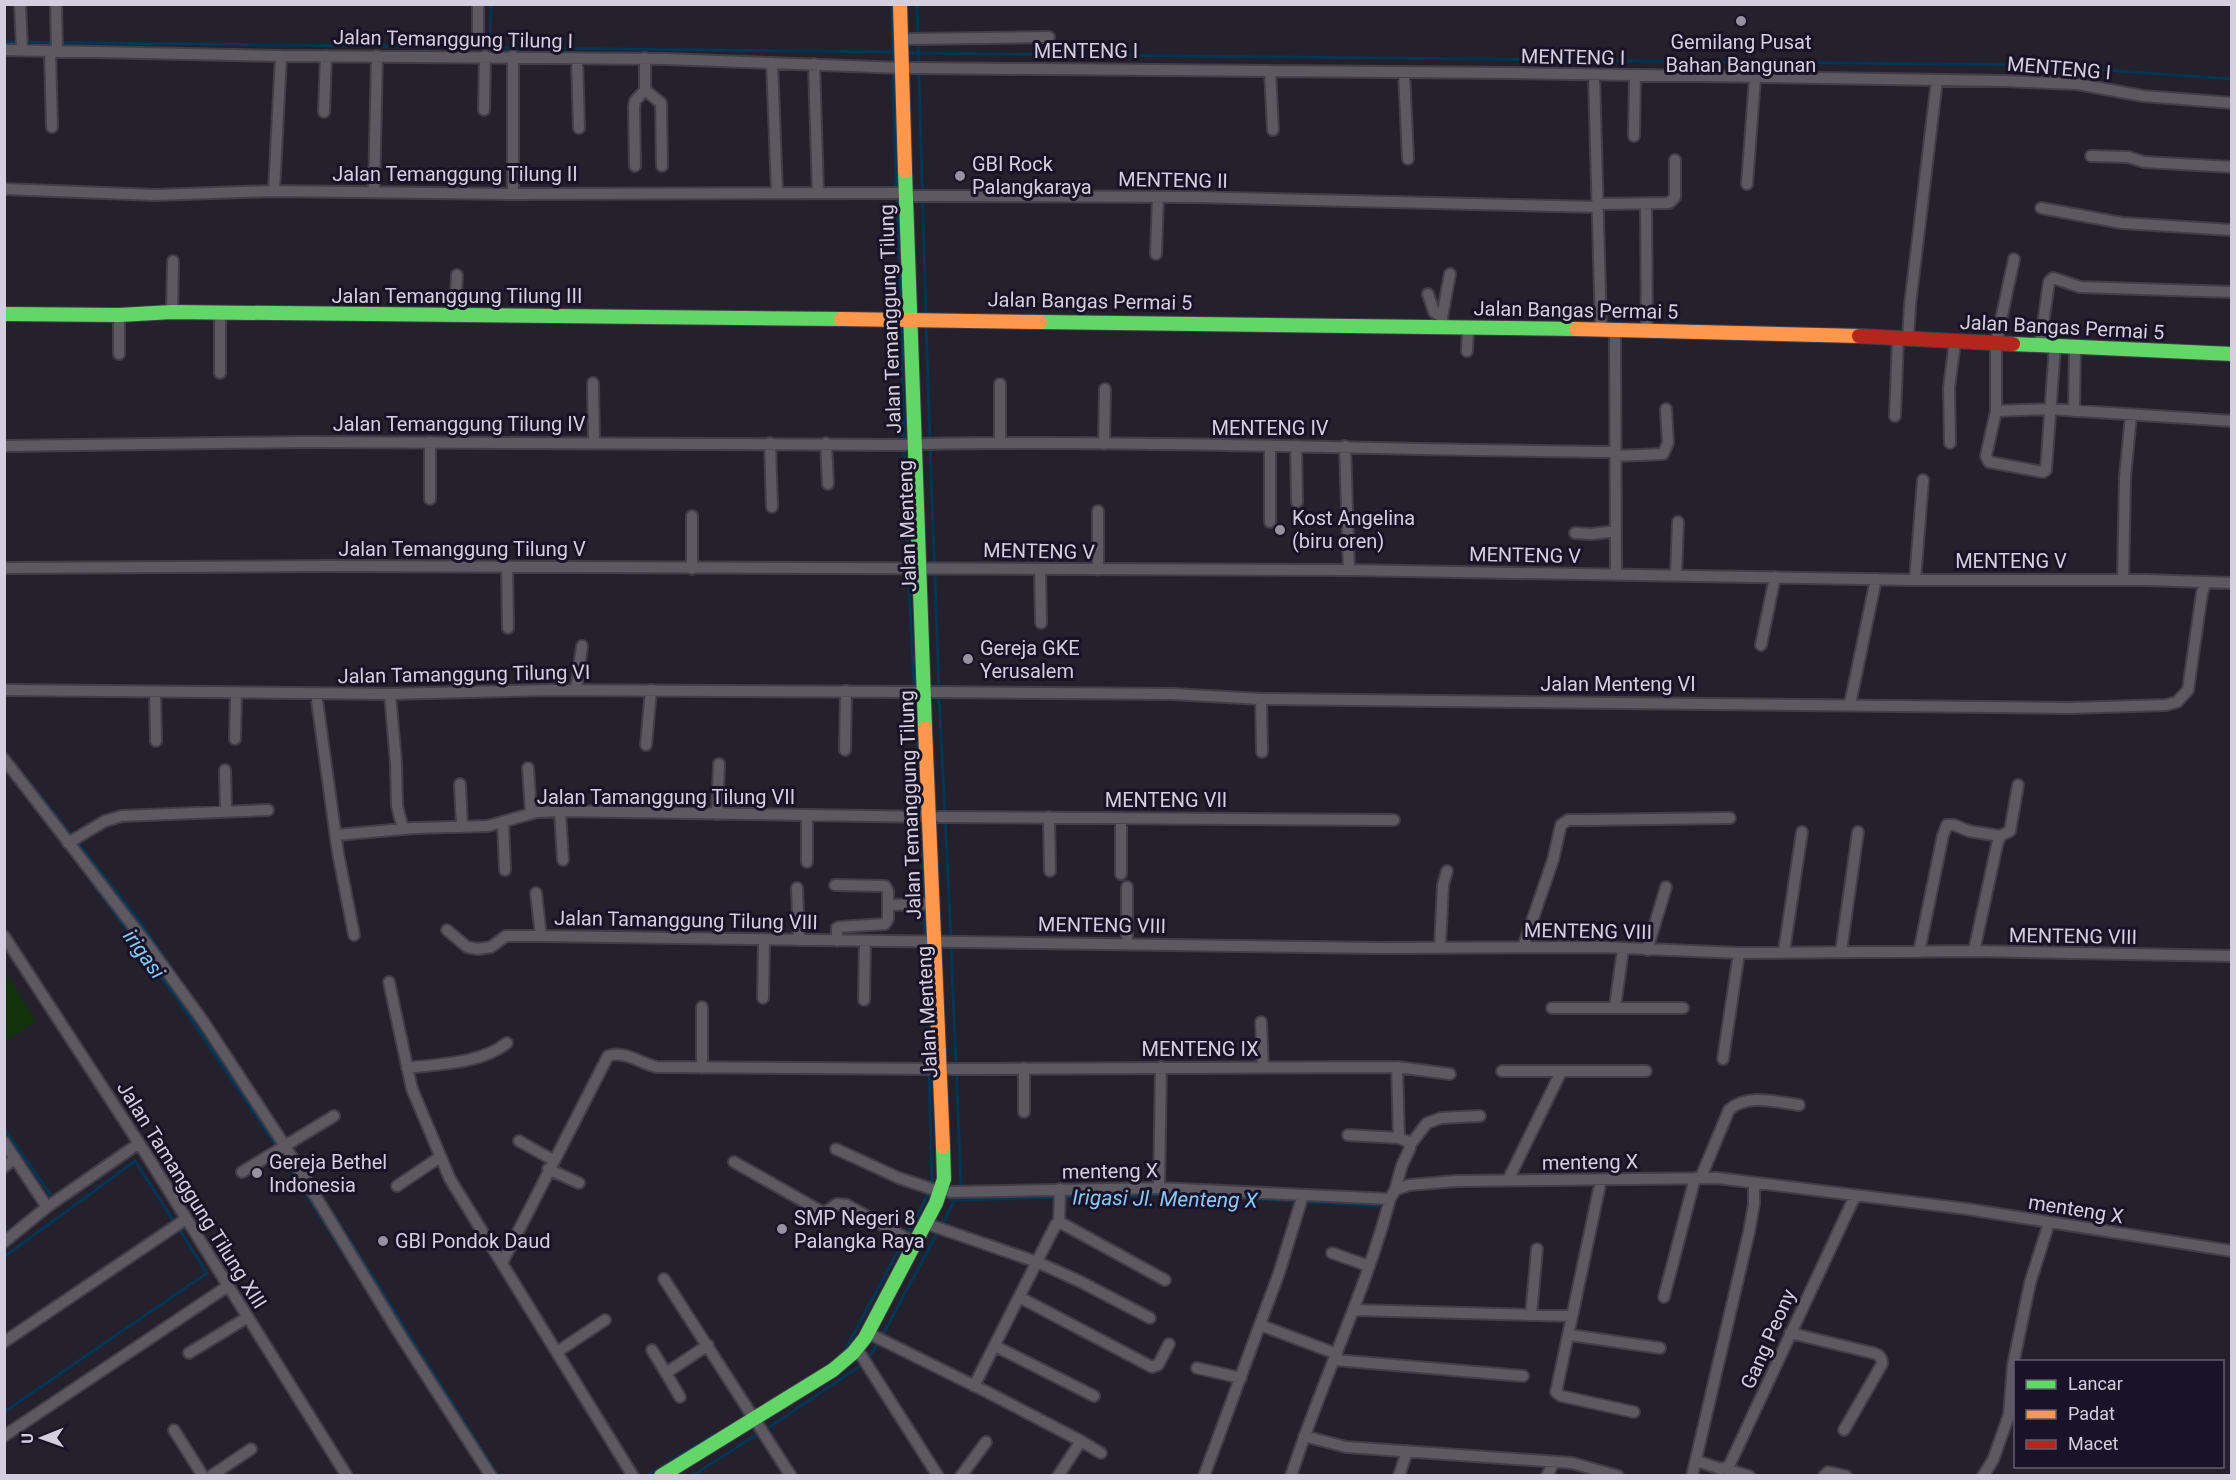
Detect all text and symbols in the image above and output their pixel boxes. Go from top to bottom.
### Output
marker: Gemilang Pusat Bahan Bangunan [1734,14,1748,28]
street label: Jalan Temanggung Tilung I [333,25,573,53]
place label: Gemilang Pusat Bahan Bangunan [1666,30,1816,77]
street label: MENTENG I [1034,39,1138,63]
street label: MENTENG I [1521,44,1625,70]
street label: MENTENG I [2006,51,2112,85]
place label: GBI Rock Palangkaraya [972,152,1092,199]
street label: Jalan Temanggung Tilung II [332,162,578,186]
street label: MENTENG II [1118,167,1228,193]
marker: GBI Rock Palangkaraya [953,169,967,183]
street label: Jalan Temanggung Tilung [874,204,906,434]
street label: Jalan Temanggung Tilung III [332,284,582,308]
street label: Jalan Bangas Permai 5 [987,287,1193,315]
street label: Jalan Bangas Permai 5 [1473,296,1679,324]
street label: Jalan Bangas Permai 5 [1959,310,2165,344]
street label: Jalan Temanggung Tilung IV [333,412,586,436]
street label: MENTENG IV [1211,416,1329,440]
street label: Jalan Menteng [893,460,921,592]
place label: Kost Angelina (biru oren) [1292,506,1415,553]
marker: Kost Angelina (biru oren) [1273,523,1287,537]
street label: Jalan Temanggung Tilung V [338,537,586,561]
street label: MENTENG V [983,538,1095,564]
street label: MENTENG V [1469,542,1581,568]
street label: MENTENG V [1955,549,2067,573]
place label: Gereja GKE Yerusalem [980,636,1080,683]
marker: Gereja GKE Yerusalem [961,652,975,666]
street label: Jalan Tamanggung Tilung VI [337,660,591,688]
street label: Jalan Menteng VI [1540,672,1696,696]
street label: Jalan Temanggung Tilung [894,690,926,920]
street label: Jalan Tamanggung Tilung VII [537,785,795,809]
street label: MENTENG VII [1105,788,1227,812]
street label: Jalan Tamanggung Tilung VIII [554,906,818,934]
street label: MENTENG VIII [1038,912,1166,938]
street label: MENTENG VIII [1524,918,1652,944]
street label: MENTENG VIII [2009,923,2137,949]
water label: irigasi [118,925,170,983]
street label: Jalan Menteng [912,945,942,1079]
street label: MENTENG IX [1141,1037,1259,1061]
street label: Jalan Tamanggung Tilung XIII [112,1077,272,1313]
street label: menteng X [1542,1149,1639,1175]
place label: Gereja Bethel Indonesia [269,1150,387,1197]
street label: menteng X [1062,1158,1159,1184]
marker: Gereja Bethel Indonesia [250,1166,264,1180]
water label: Irigasi Jl. Menteng X [1072,1185,1259,1213]
street label: menteng X [2027,1190,2126,1228]
place label: SMP Negeri 8 Palangka Raya [794,1206,925,1253]
marker: SMP Negeri 8 Palangka Raya [775,1222,789,1236]
place label: GBI Pondok Daud [395,1229,551,1253]
marker: GBI Pondok Daud [376,1234,390,1248]
street label: Gang Peony [1735,1285,1801,1393]
legend [2014,1360,2224,1468]
text: Lancar [2068,1373,2123,1394]
text: Padat [2068,1403,2115,1424]
north arrow [12,1408,72,1468]
text: U [18,1433,37,1444]
text: Macet [2068,1433,2118,1454]

